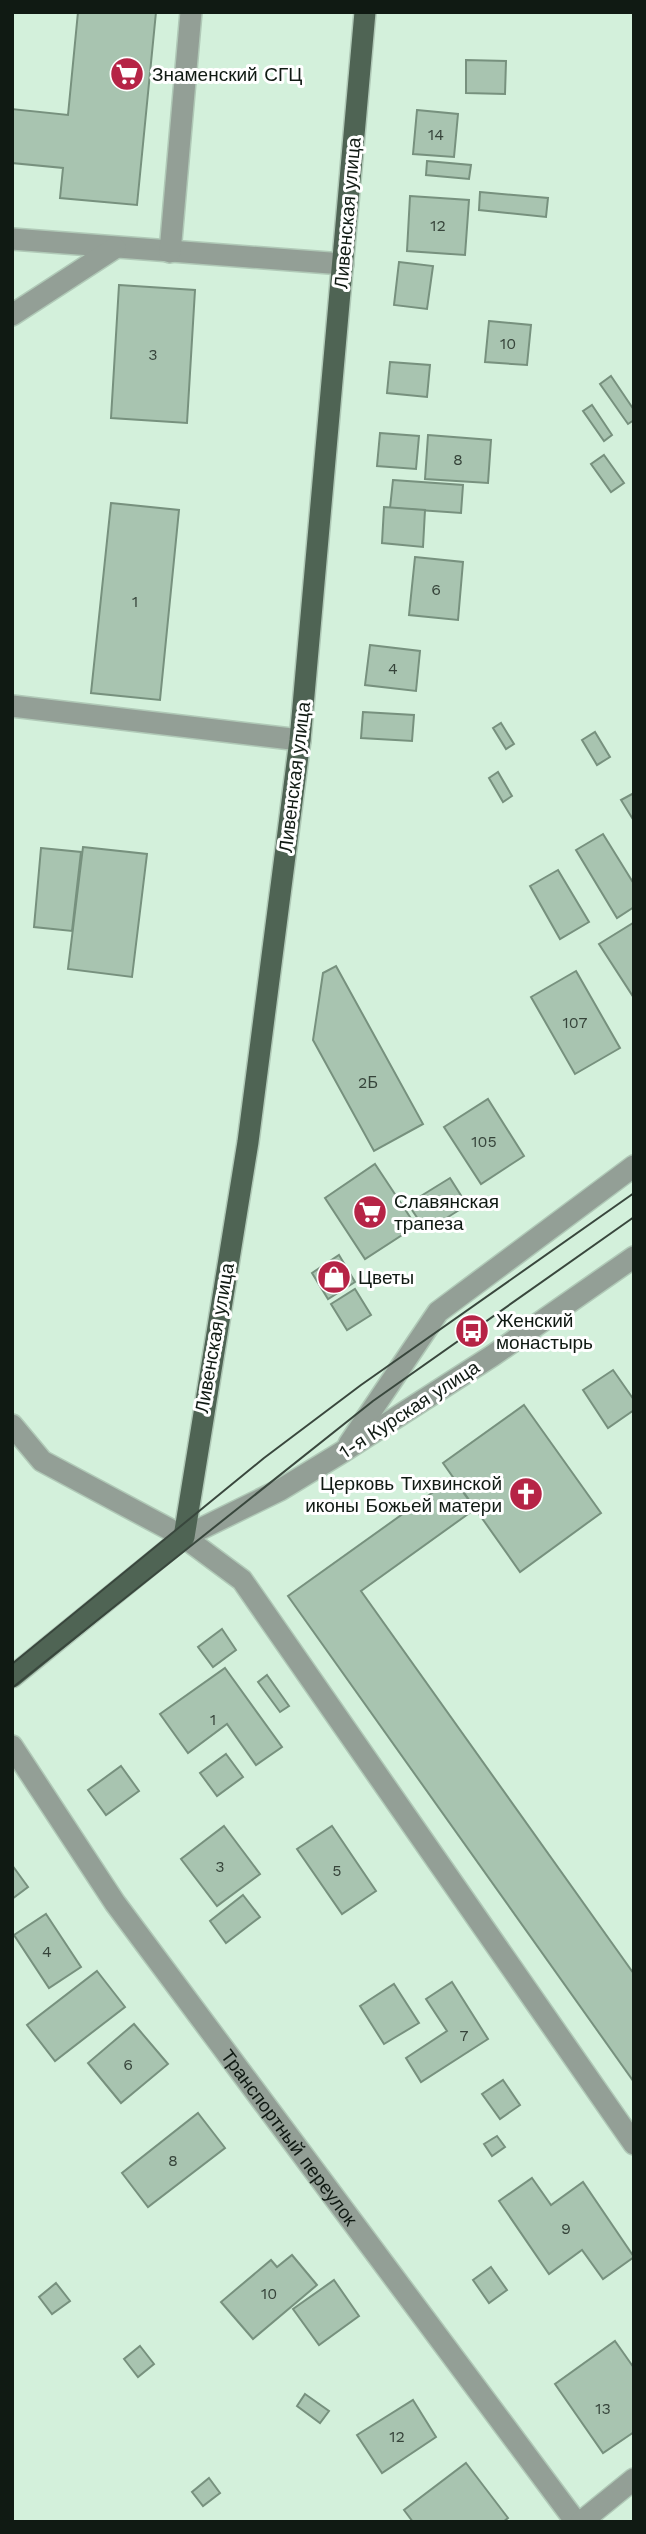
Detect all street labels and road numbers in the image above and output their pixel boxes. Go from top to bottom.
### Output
street label: Ливенская улица [329,136,366,290]
street label: Ливенская улица [274,700,315,854]
street label: Ливенская улица [190,1261,239,1415]
street label: 1-я Курская улица [335,1355,484,1463]
street label: Транспортный переулок [216,2045,363,2231]

